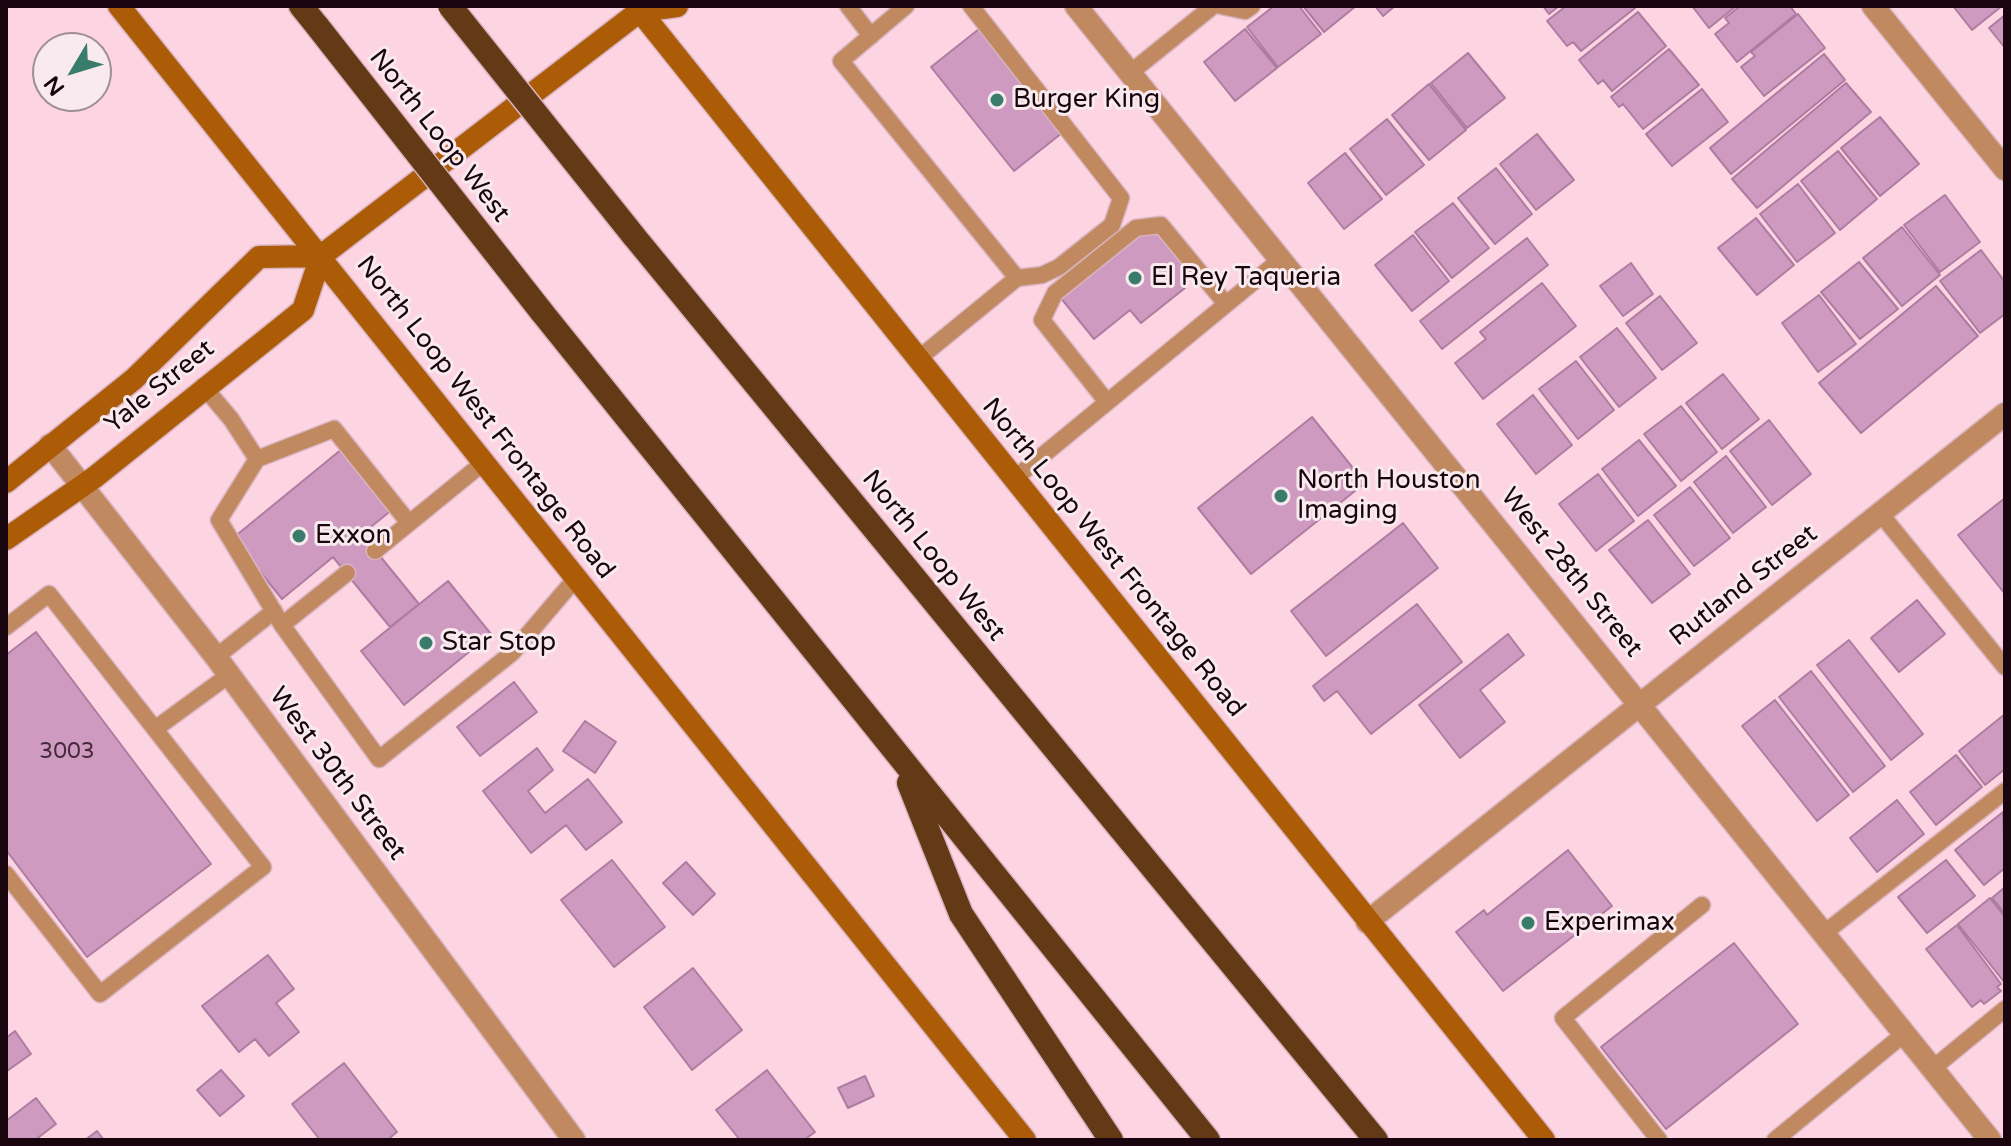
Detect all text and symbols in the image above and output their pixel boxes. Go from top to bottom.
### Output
north arrow [32,32,112,112]
street label: North Loop West [362,43,516,229]
text: N [39,71,70,101]
place label: Burger King [1013,84,1160,116]
marker: Burger King [988,91,1006,109]
street label: North Loop West Frontage Road [349,250,621,586]
place label: El Rey Taqueria [1151,262,1341,294]
marker: El Rey Taqueria [1126,269,1144,287]
street label: Yale Street [99,334,221,440]
street label: North Loop West Frontage Road [975,392,1251,724]
street label: North Loop West [855,464,1011,648]
place label: North Houston Imaging [1297,465,1480,526]
street label: West 28th Street [1493,482,1649,664]
marker: North Houston Imaging [1272,487,1290,505]
street label: Rutland Street [1664,519,1824,653]
place label: Exxon [315,520,391,552]
marker: Exxon [290,527,308,545]
place label: Star Stop [442,627,556,659]
marker: Star Stop [417,634,435,652]
street label: West 30th Street [262,681,412,867]
house number: 3003 [39,739,95,765]
place label: Experimax [1544,907,1675,939]
marker: Experimax [1519,914,1537,932]

